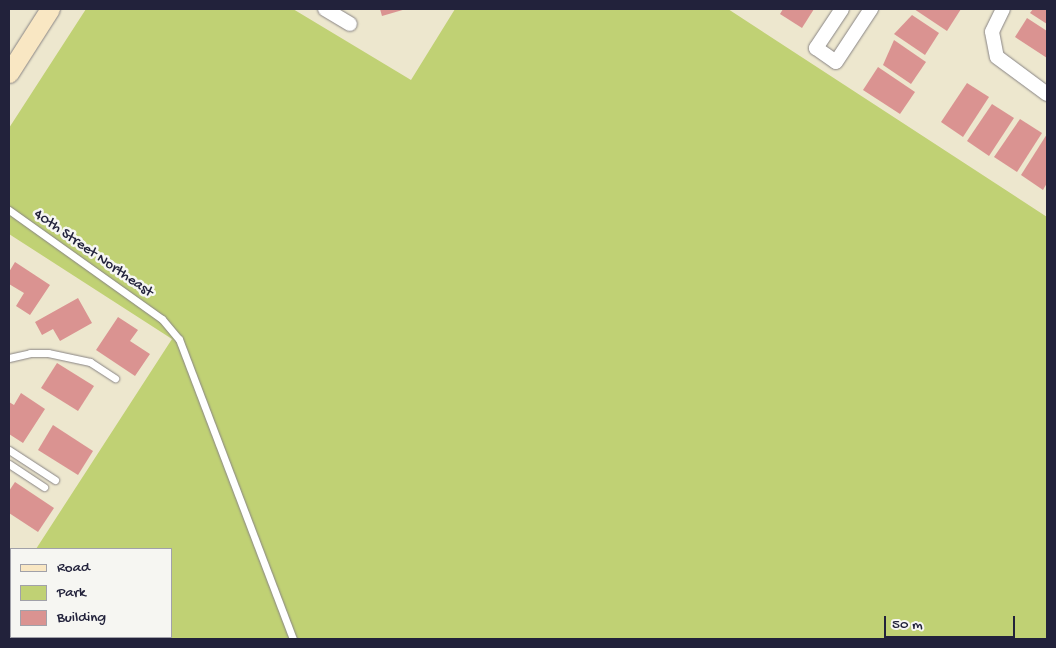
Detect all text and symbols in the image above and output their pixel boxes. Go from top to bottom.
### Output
street label: 40th Street Northeast [30,206,156,302]
legend [10,548,172,638]
text: Road [57,559,90,577]
text: Park [57,584,86,602]
scale bar [886,606,1017,638]
text: Building [57,609,106,627]
text: 50 m [892,616,923,634]

